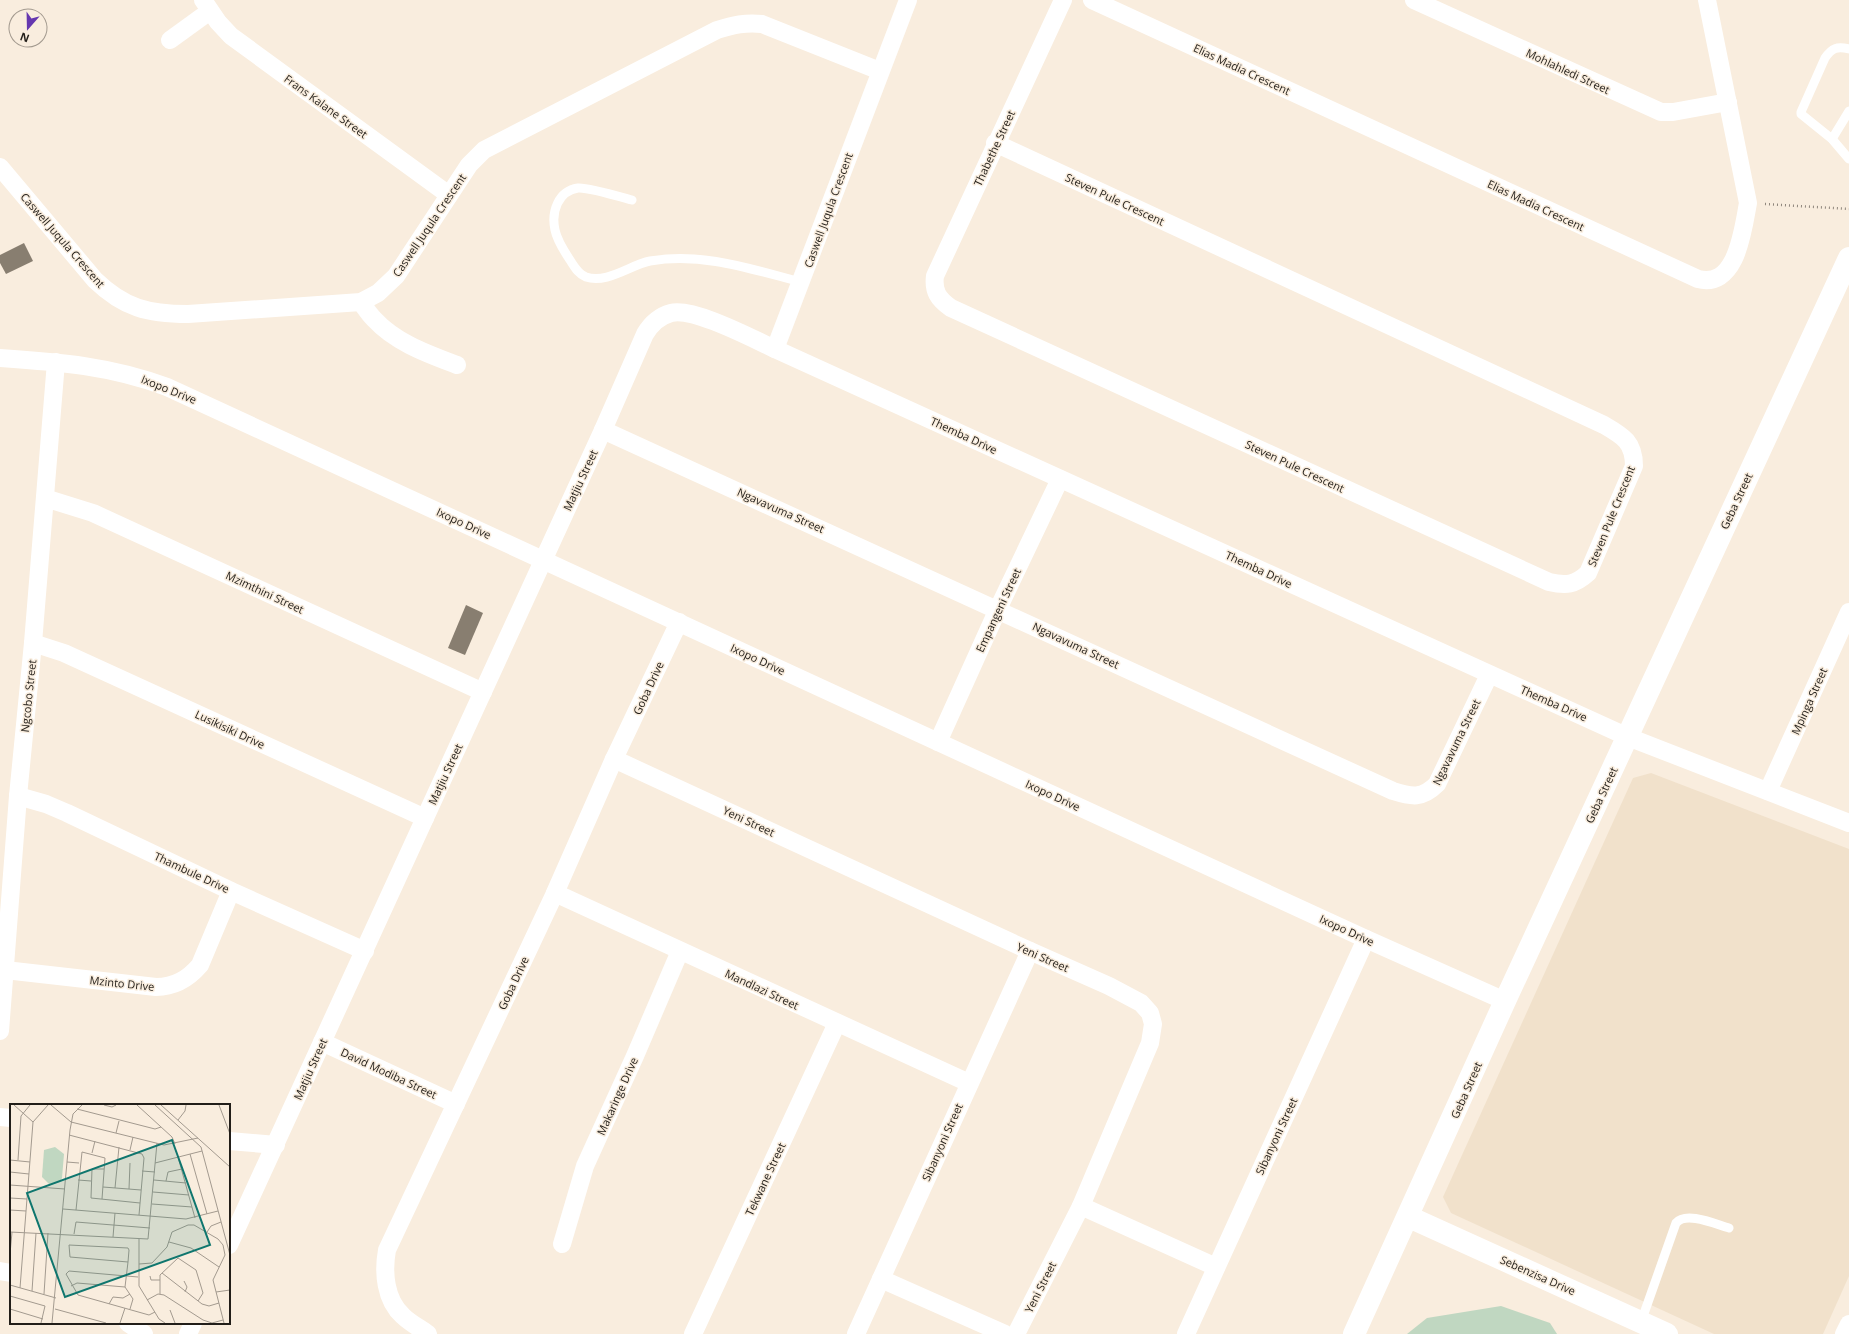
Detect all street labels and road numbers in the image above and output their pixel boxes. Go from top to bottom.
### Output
street label: Elias Madia Crescent [1191,40,1293,98]
street label: Mohlahledi Street [1524,45,1612,97]
street label: Frans Kalane Street [281,71,371,141]
street label: Thabethe Street [970,107,1018,188]
street label: Caswell Juqula Crescent [800,150,856,270]
street label: Steven Pule Crescent [1063,169,1167,229]
street label: Caswell Juqula Crescent [389,170,469,279]
street label: Elias Madia Crescent [1485,176,1587,234]
street label: Caswell Juqula Crescent [18,189,108,291]
street label: Ixopo Drive [139,371,199,407]
street label: Themba Drive [928,413,1000,457]
street label: Steven Pule Crescent [1243,436,1347,496]
street label: Matjiu Street [559,447,601,513]
street label: Steven Pule Crescent [1584,463,1638,569]
street label: Geba Street [1716,470,1756,532]
street label: Ngavavuma Street [735,484,827,536]
street label: Ixopo Drive [434,504,494,542]
street label: Themba Drive [1223,547,1295,591]
street label: Empangeni Street [972,565,1024,654]
street label: Mzimthini Street [224,567,307,617]
street label: Ngavavuma Street [1030,618,1122,672]
street label: Ixopo Drive [728,640,788,678]
street label: Ngcobo Street [17,659,39,733]
street label: Goba Drive [629,659,667,717]
street label: Mpinga Street [1788,665,1830,737]
street label: Themba Drive [1518,682,1590,724]
street label: Ngavavuma Street [1429,696,1483,788]
street label: Lusikisiki Drive [193,706,267,752]
street label: Matjiu Street [424,741,466,807]
street label: Geba Street [1581,764,1621,826]
street label: Ixopo Drive [1023,776,1083,814]
street label: Yeni Street [721,802,777,840]
street label: Thambule Drive [152,848,232,896]
street label: Ixopo Drive [1317,911,1377,949]
street label: Yeni Street [1015,939,1071,975]
street label: Goba Drive [494,954,532,1012]
street label: Mandlazi Street [723,965,801,1013]
street label: Mzinto Drive [89,972,155,994]
street label: Matjiu Street [290,1036,330,1102]
street label: David Modiba Street [339,1044,440,1102]
street label: Makaringe Drive [593,1055,641,1137]
street label: Geba Street [1447,1059,1485,1121]
street label: Sibanyoni Street [1252,1095,1300,1177]
street label: Sibanyoni Street [918,1101,966,1183]
street label: Tekwane Street [741,1140,789,1218]
street label: Sebenzisa Drive [1498,1252,1578,1298]
street label: Yeni Street [1021,1259,1059,1315]

